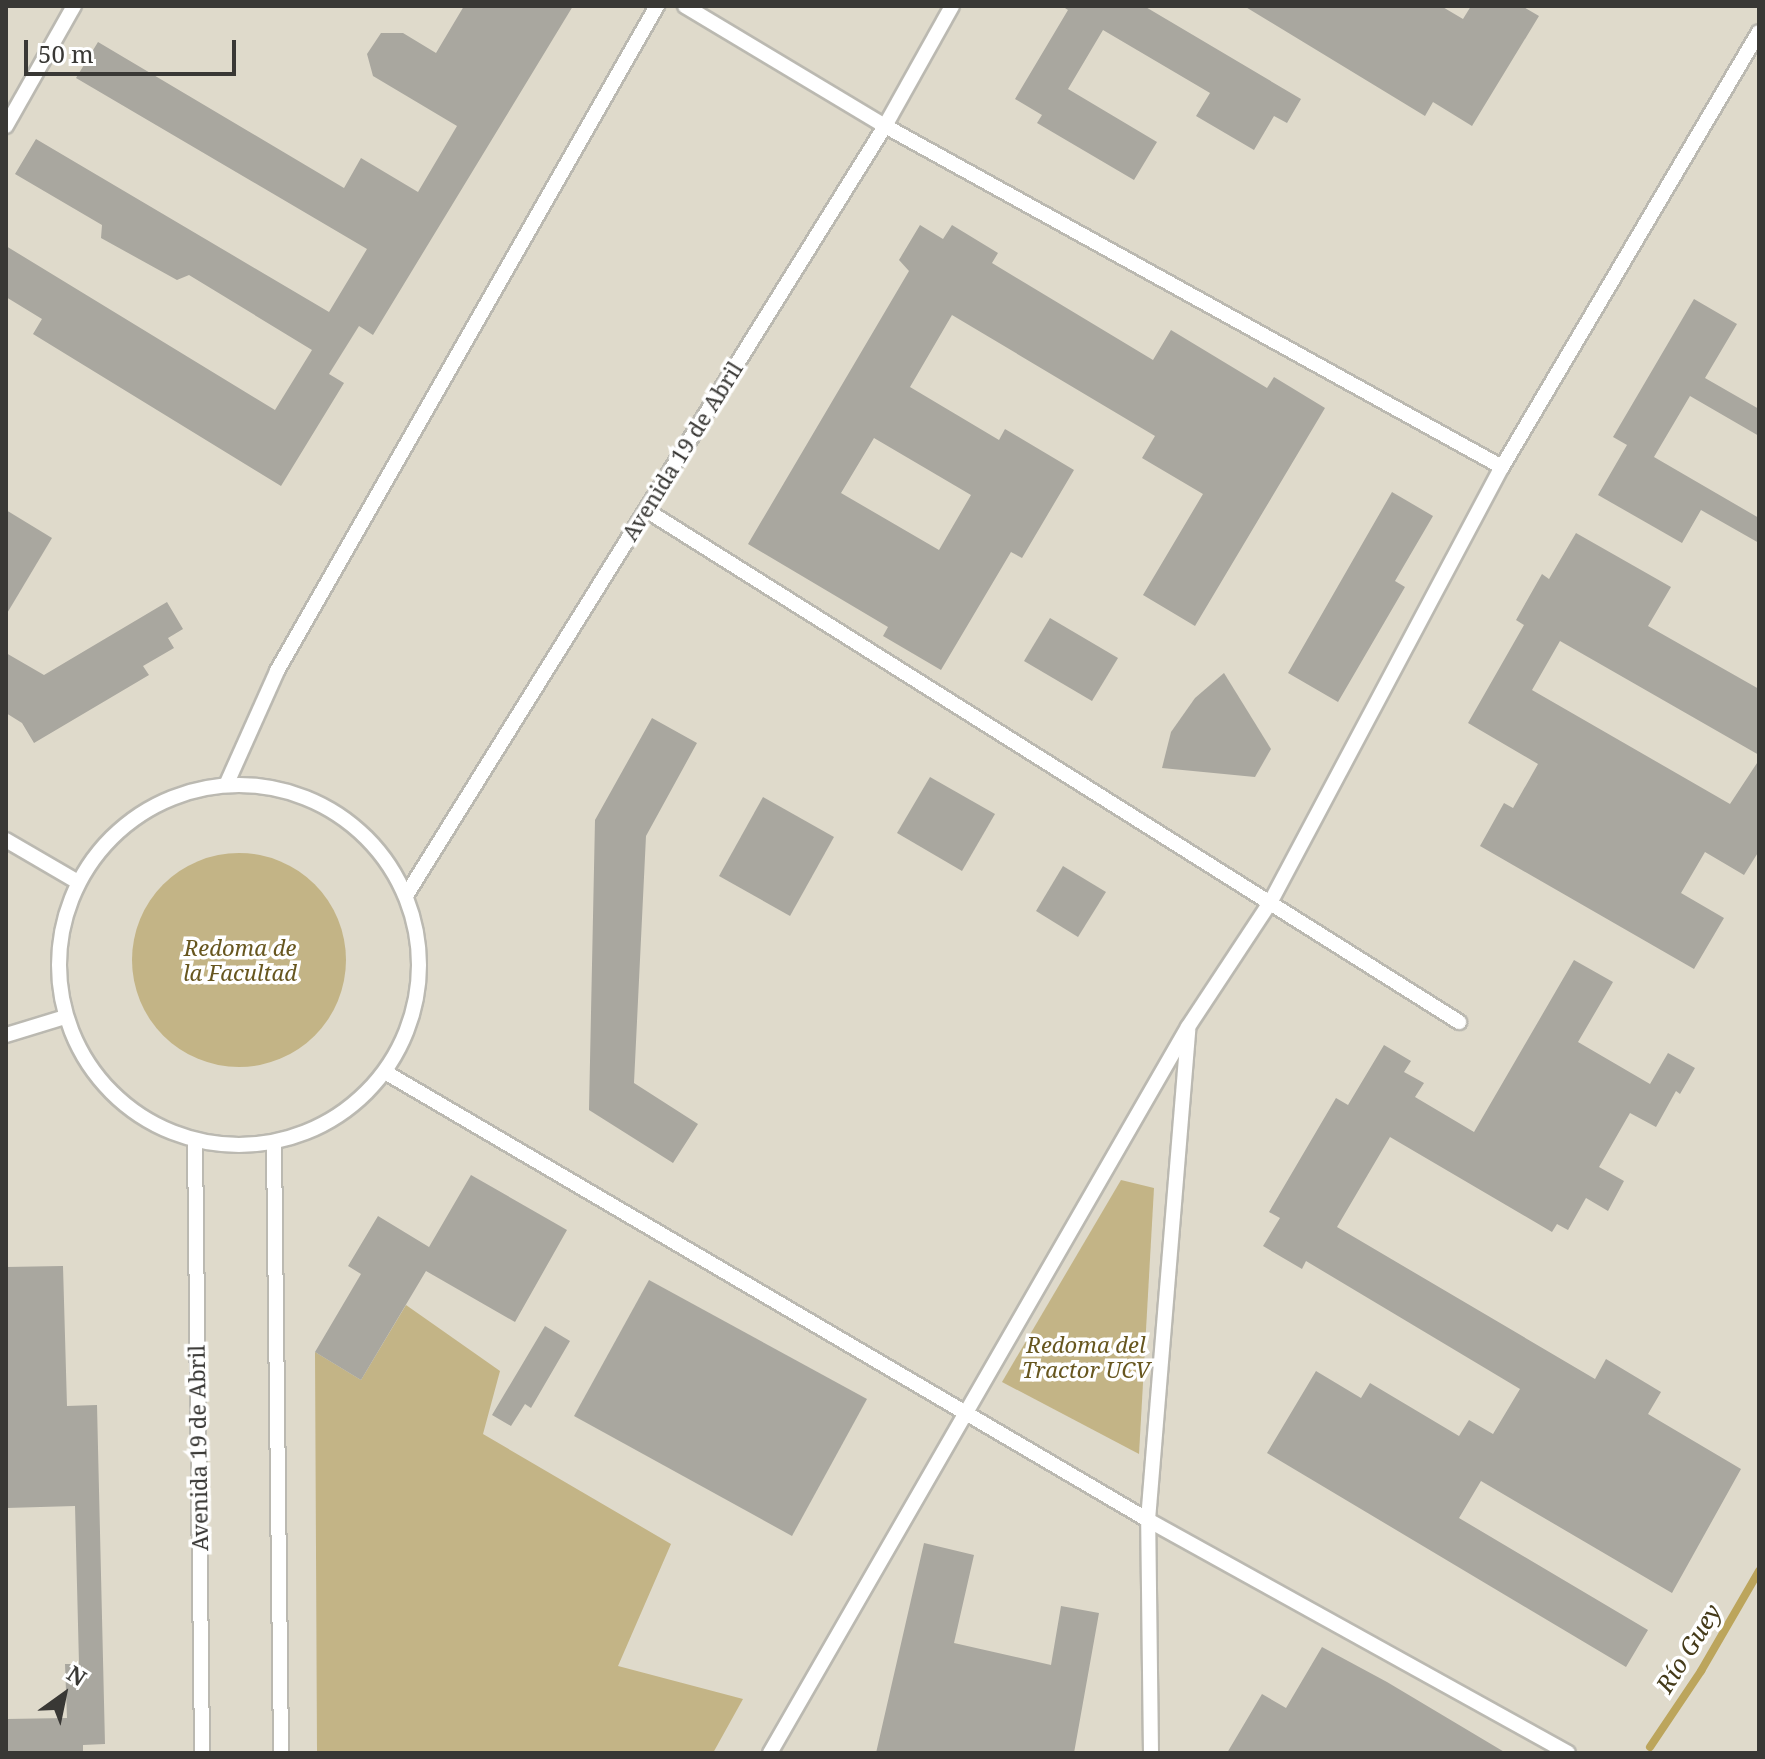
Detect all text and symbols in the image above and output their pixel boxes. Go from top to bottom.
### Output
scale bar [28,24,240,74]
text: 50 m [38,37,94,70]
street label: Avenida 19 de Abril [616,357,748,545]
park label: Redoma de la Facultad [183,934,297,986]
park label: Redoma del Tractor UCV [1022,1331,1150,1382]
street label: Avenida 19 de Abril [183,1345,213,1551]
water label: Río Guey [1649,1598,1727,1698]
north arrow [24,1655,104,1735]
text: N [62,1658,93,1692]

